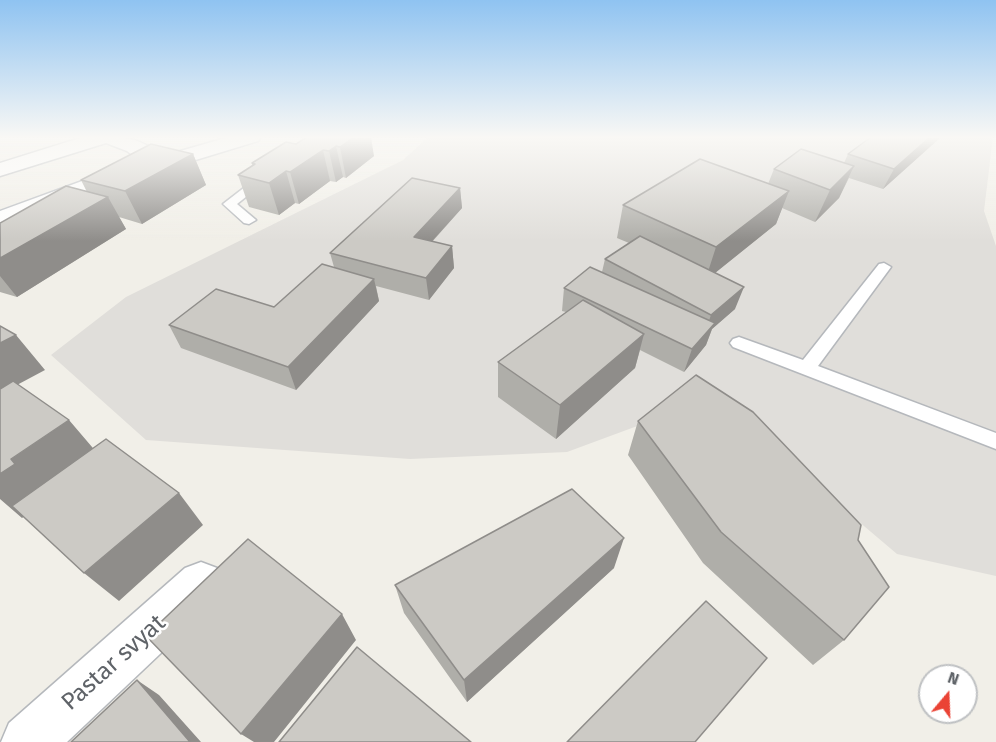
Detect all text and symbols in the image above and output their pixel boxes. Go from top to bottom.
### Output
street label: Pastar svyat [56,609,172,717]
north arrow [918,664,978,724]
text: N [945,668,961,689]

